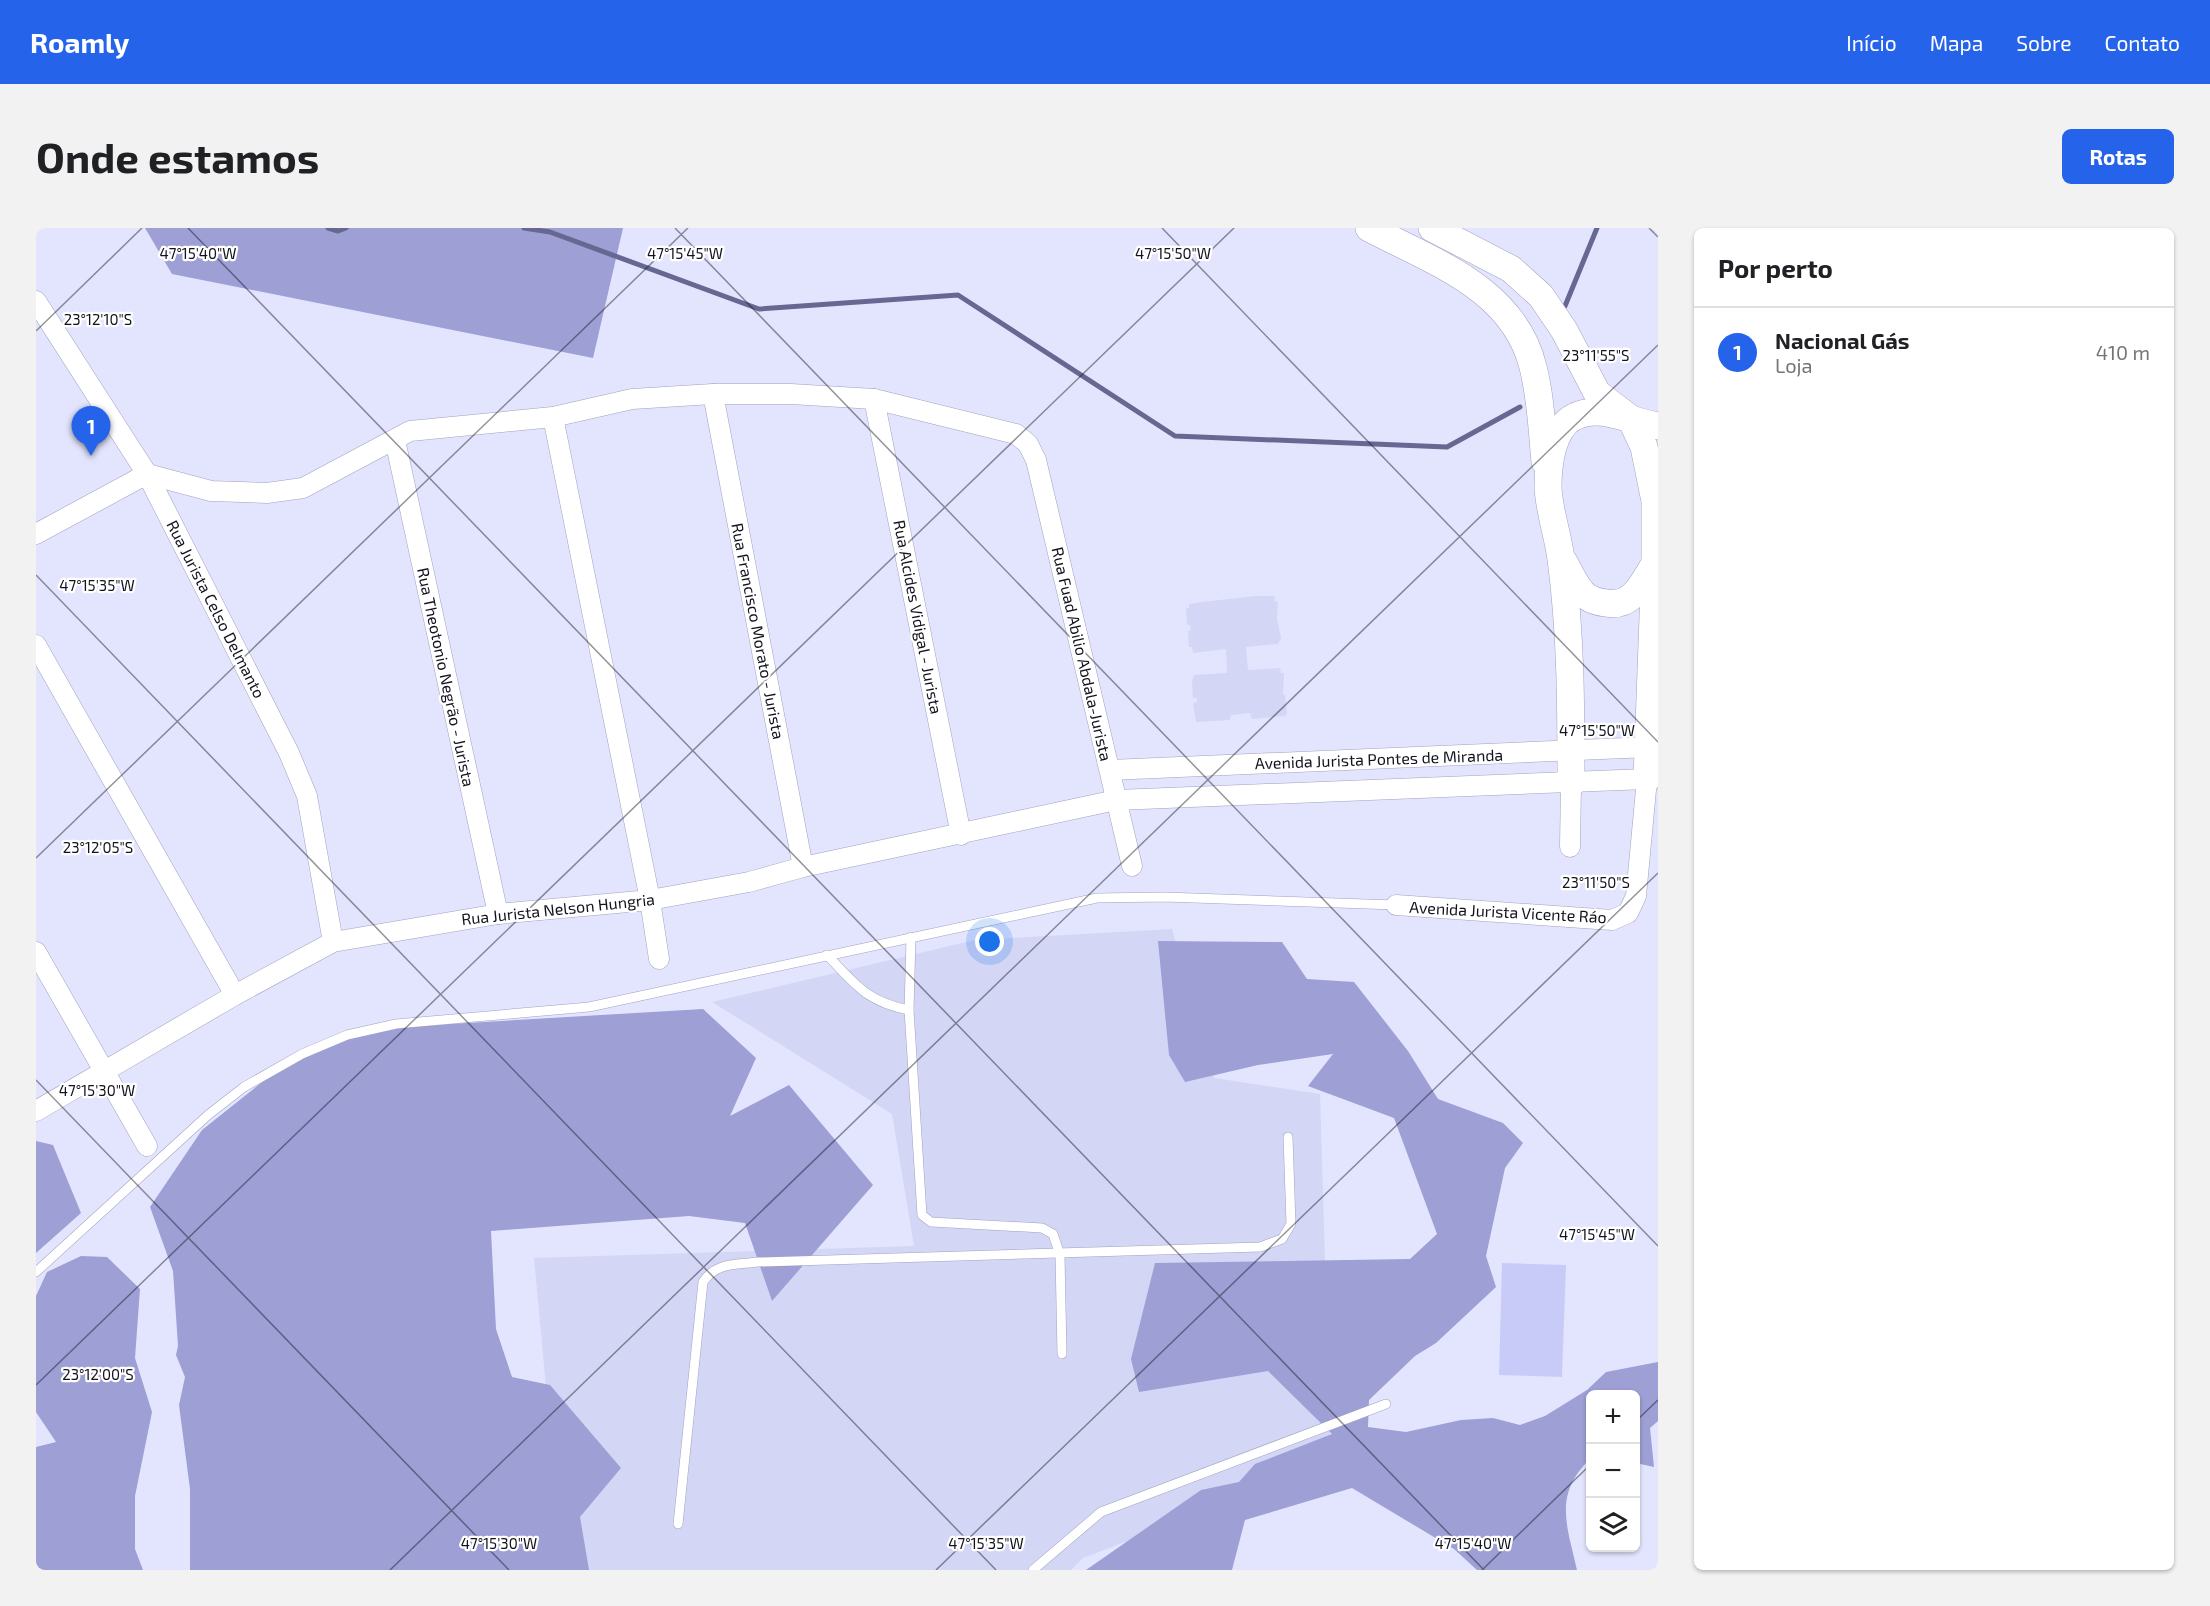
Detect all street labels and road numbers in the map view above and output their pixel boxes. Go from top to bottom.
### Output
street label: Rua Jurista Celso Delmanto [163,517,270,701]
street label: Rua Alcides Vidigal - Jurista [890,518,947,716]
street label: Rua Francisco Morato - Jurista [728,521,789,741]
street label: Rua Fuad Abilio Abdala-Jurista [1049,545,1116,763]
street label: Rua Theotonio Negrão - Jurista [414,566,479,788]
street label: Avenida Jurista Pontes de Miranda [1254,745,1503,772]
street label: Rua Jurista Nelson Hungria [460,889,656,928]
street label: Avenida Jurista Vicente Ráo [1409,897,1607,926]

